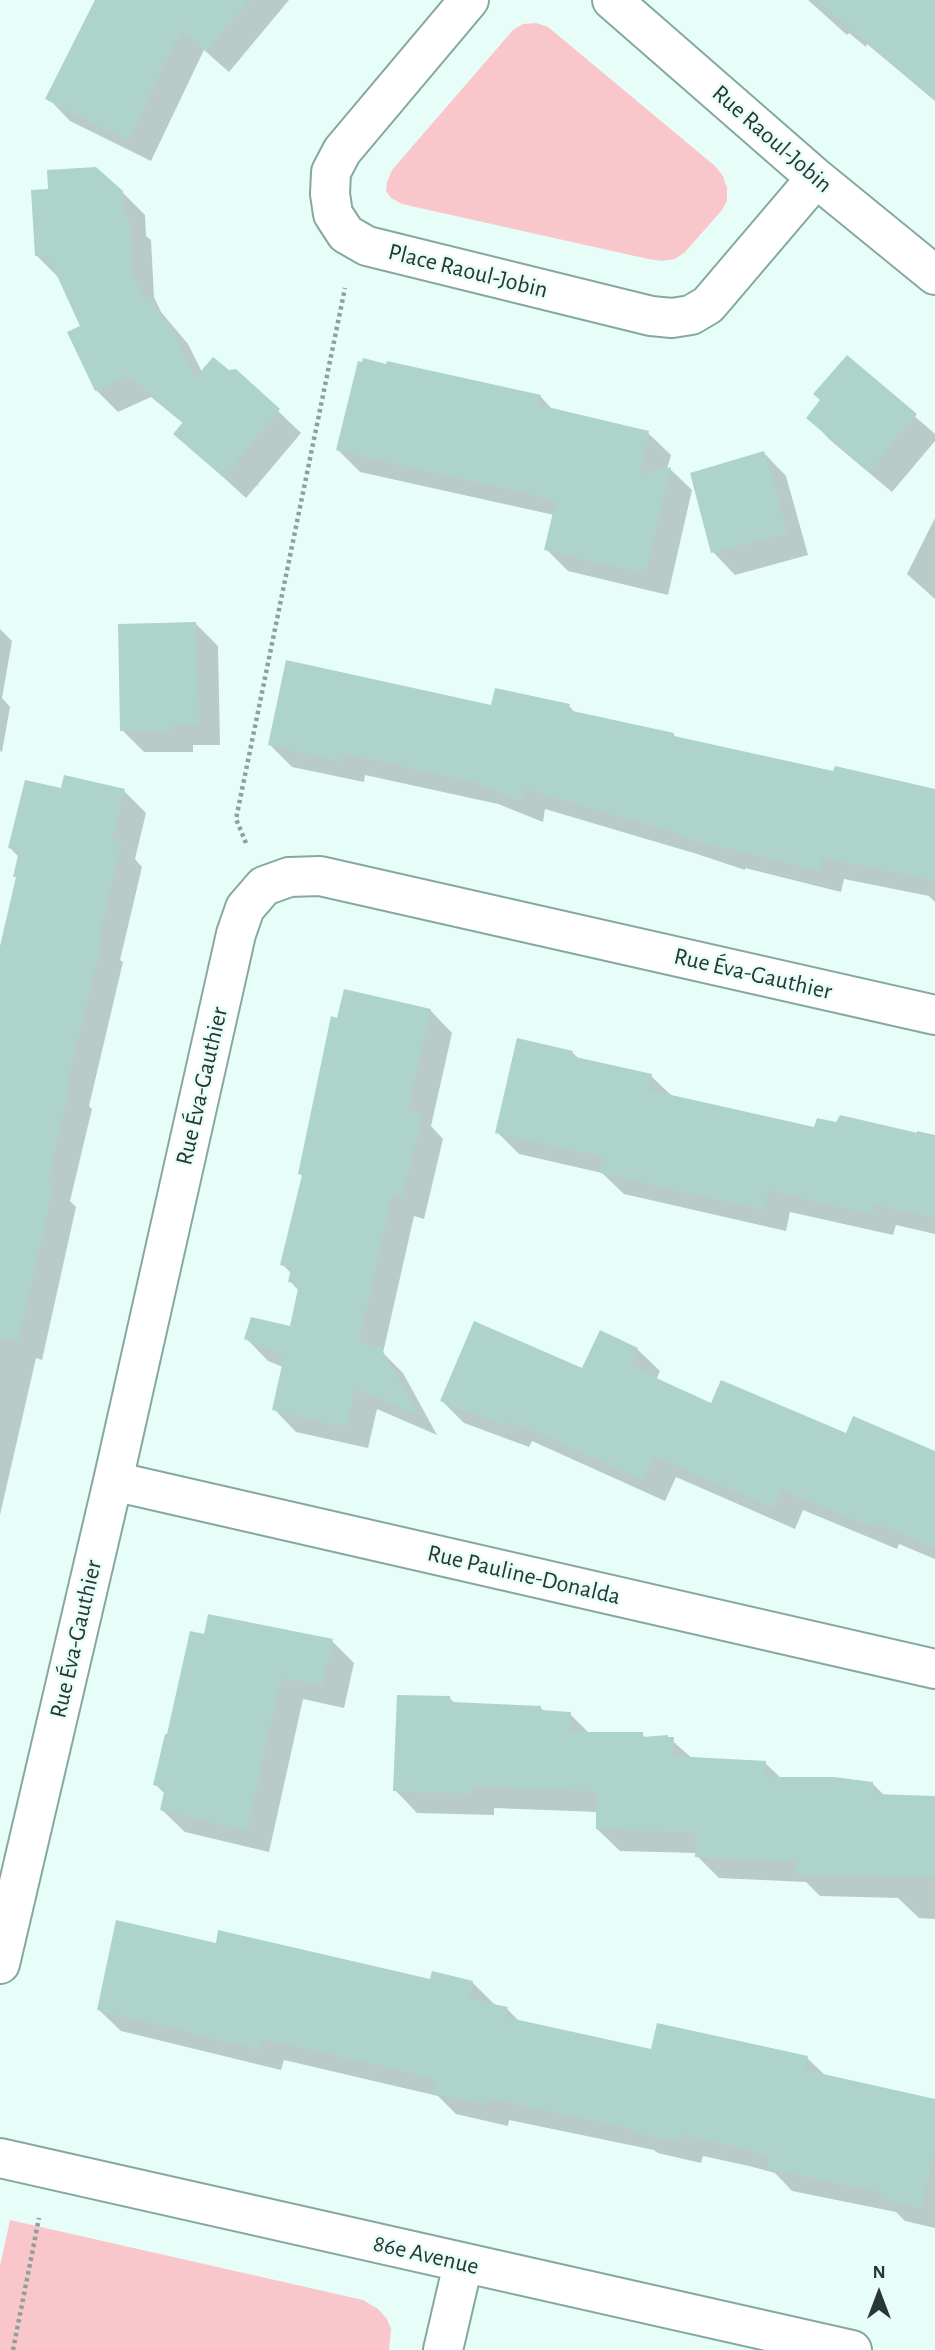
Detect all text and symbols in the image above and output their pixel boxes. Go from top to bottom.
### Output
street label: Rue Raoul-Jobin [706,79,838,199]
street label: Place Raoul-Jobin [385,237,551,305]
street label: Rue Éva-Gauthier [671,942,835,1006]
street label: Rue Éva-Gauthier [170,1004,234,1168]
street label: Rue Pauline-Donalda [425,1539,623,1611]
street label: Rue Éva-Gauthier [44,1557,108,1721]
street label: 86e Avenue [370,2229,482,2281]
north arrow [844,2259,914,2329]
text: N [872,2263,886,2282]

